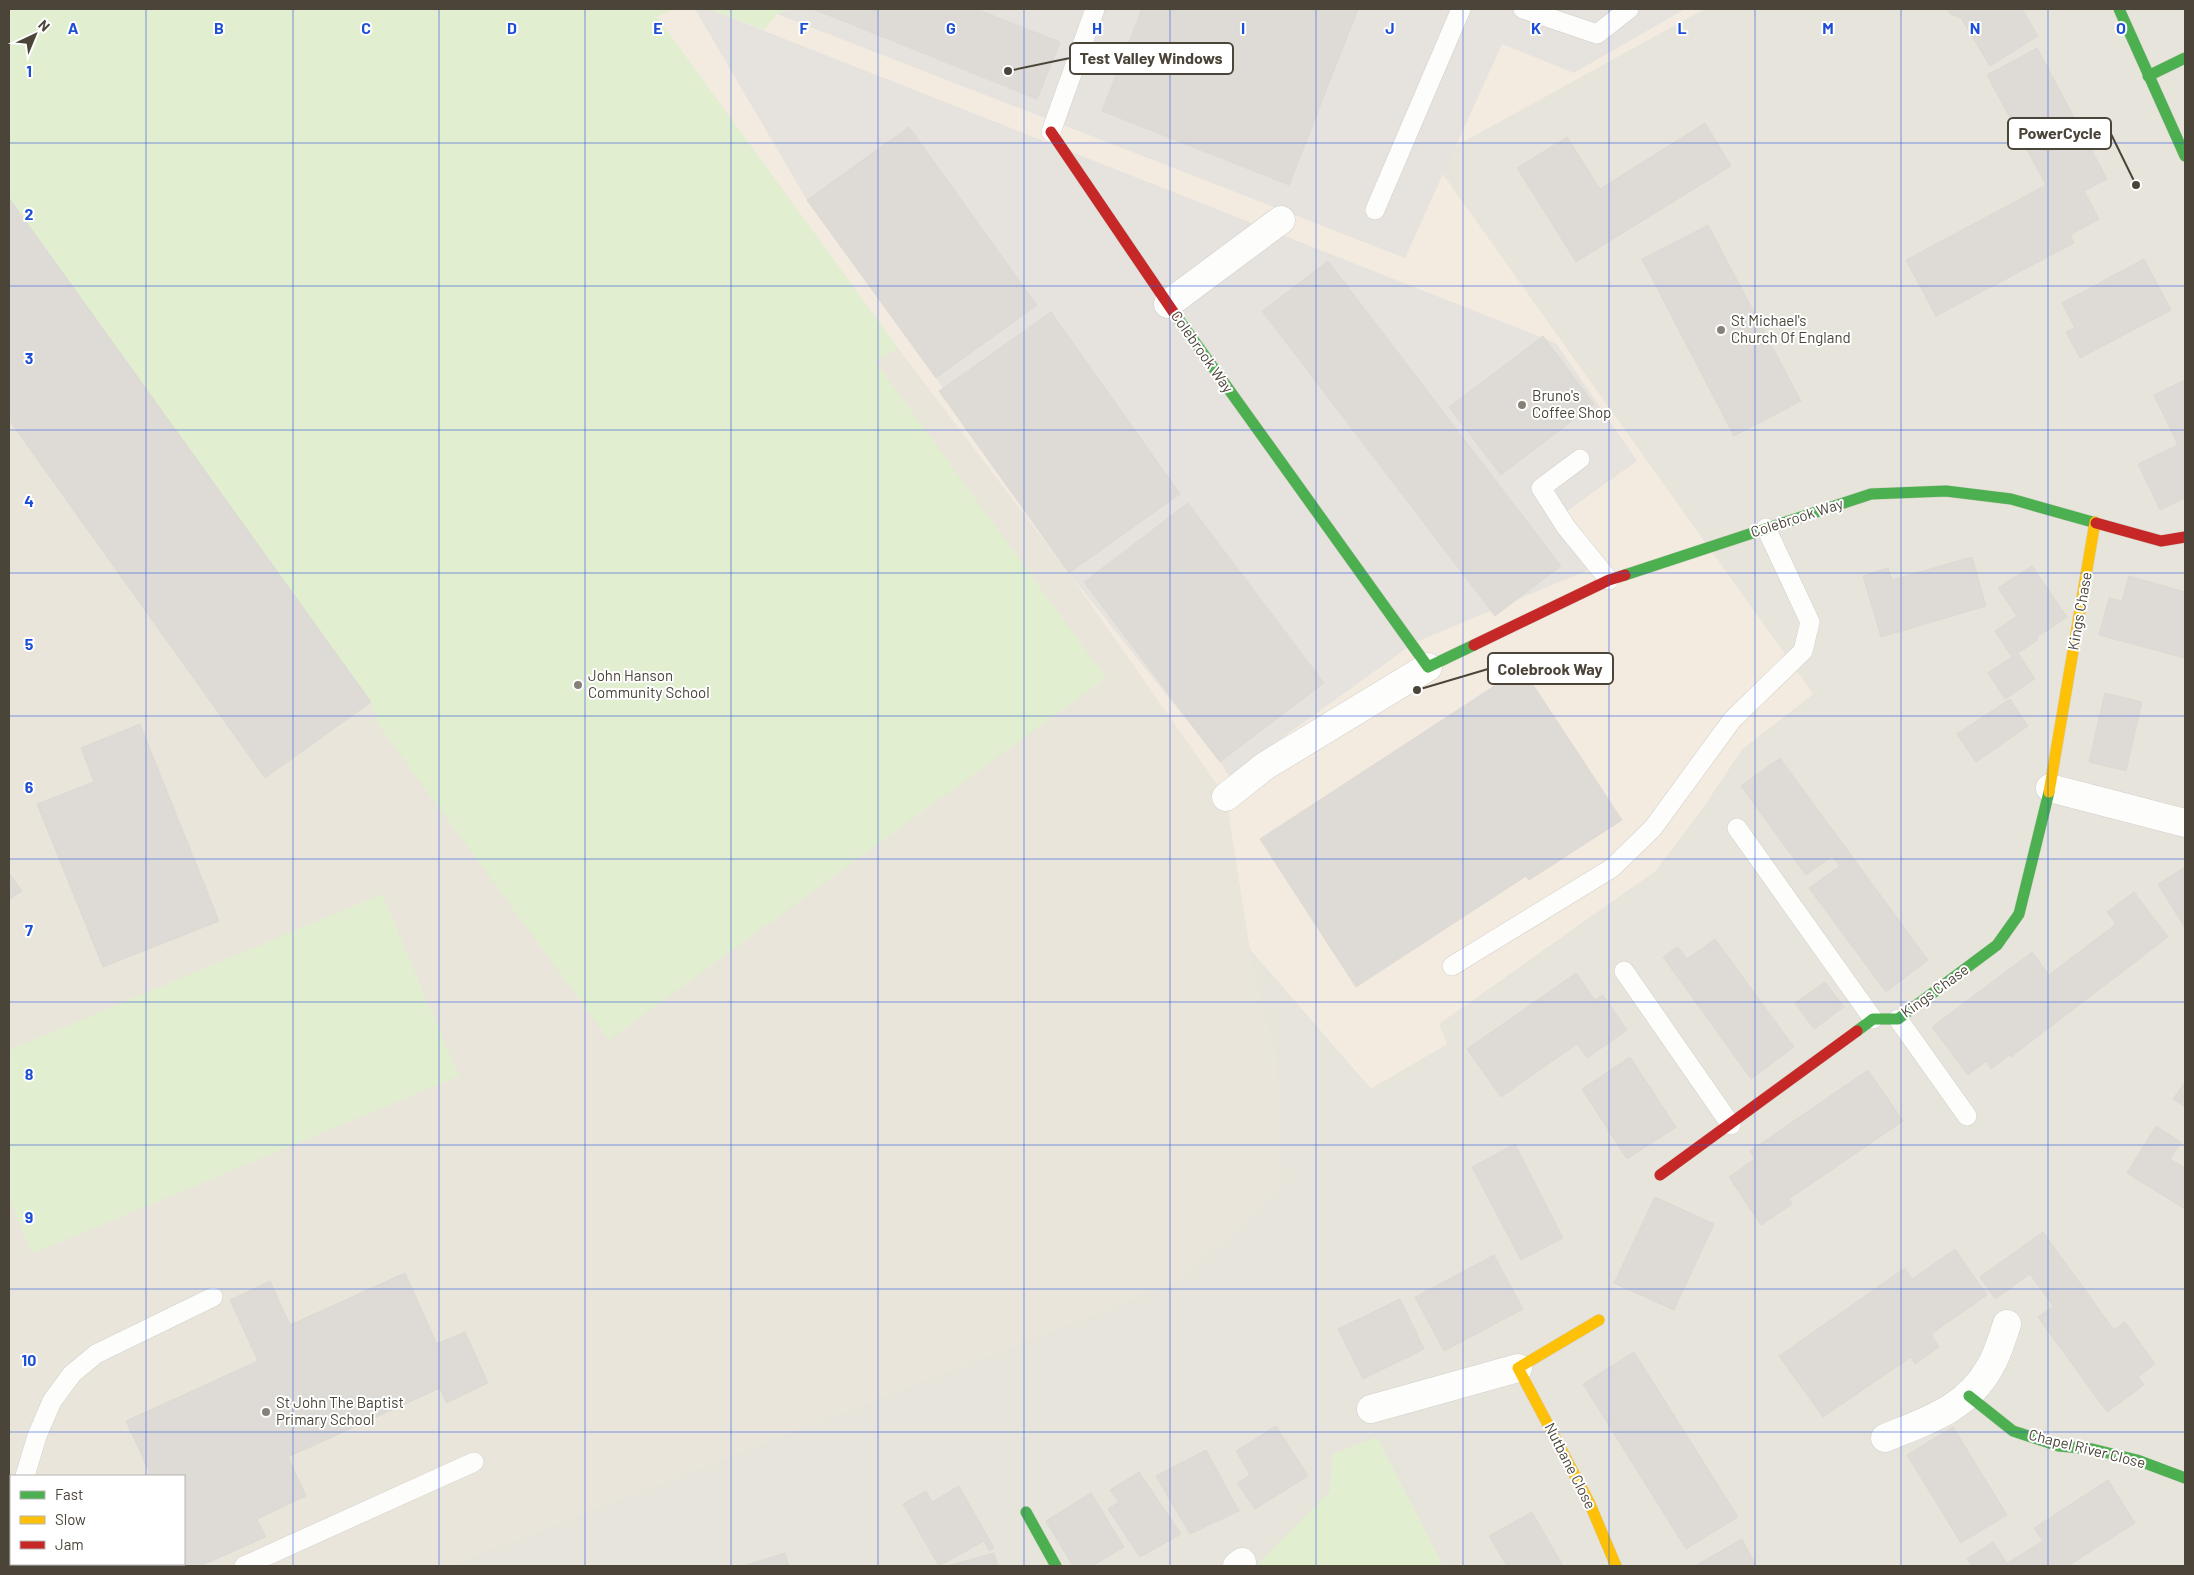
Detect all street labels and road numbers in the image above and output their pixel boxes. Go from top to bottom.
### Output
street label: Colebrook Way [1168,307,1238,396]
street label: Colebrook Way [1748,494,1845,540]
street label: Kings Chase [2063,570,2095,651]
street label: Kings Chase [1897,960,1972,1021]
street label: Nutbane Close [1541,1419,1600,1512]
street label: Chapel River Close [2027,1425,2148,1471]

